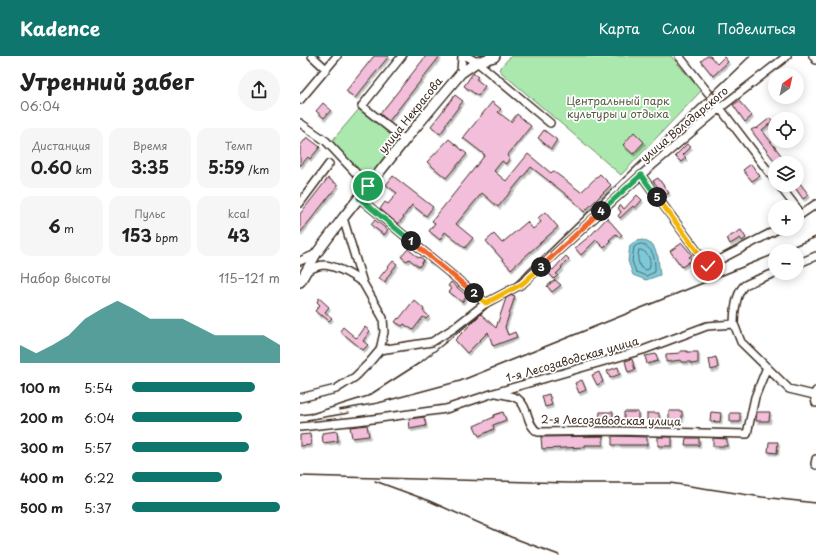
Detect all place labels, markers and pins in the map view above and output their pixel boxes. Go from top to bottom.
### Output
pin [351,169,385,203]
pin: 5 [647,187,667,207]
pin: 4 [591,201,611,221]
pin: 1 [401,231,421,251]
pin [691,249,725,283]
pin: 3 [531,257,551,277]
pin: 2 [464,283,484,303]

